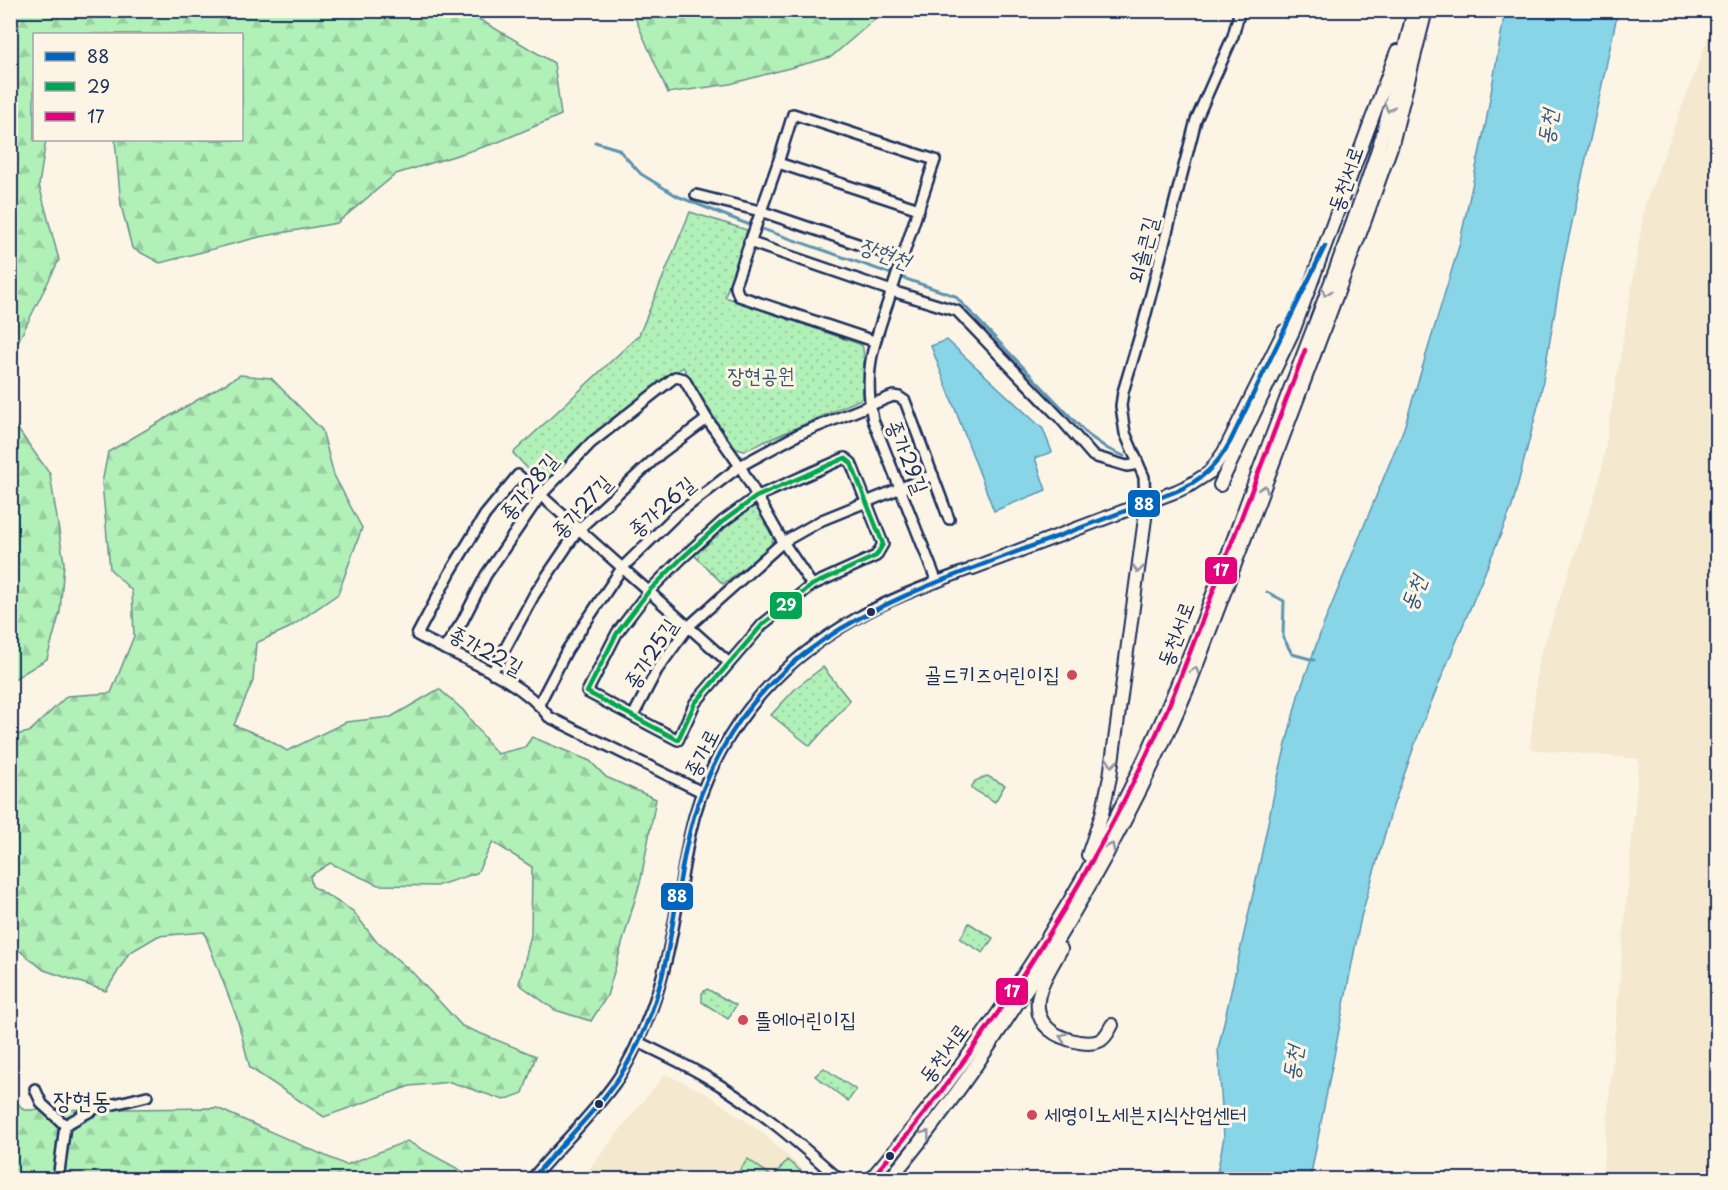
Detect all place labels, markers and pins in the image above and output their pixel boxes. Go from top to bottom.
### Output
unlabelled marker [865,606,877,618]
place label: 골드키즈어린이집 [925,657,1060,689]
marker: 골드키즈어린이집 [1065,668,1079,682]
place label: 뜰에어린이집 [755,1002,856,1034]
marker: 뜰에어린이집 [736,1013,750,1027]
place label: 세영이노세븐지식산업센터 [1044,1097,1247,1129]
unlabelled marker [593,1098,605,1110]
marker: 세영이노세븐지식산업센터 [1025,1108,1039,1122]
unlabelled marker [884,1150,896,1162]

